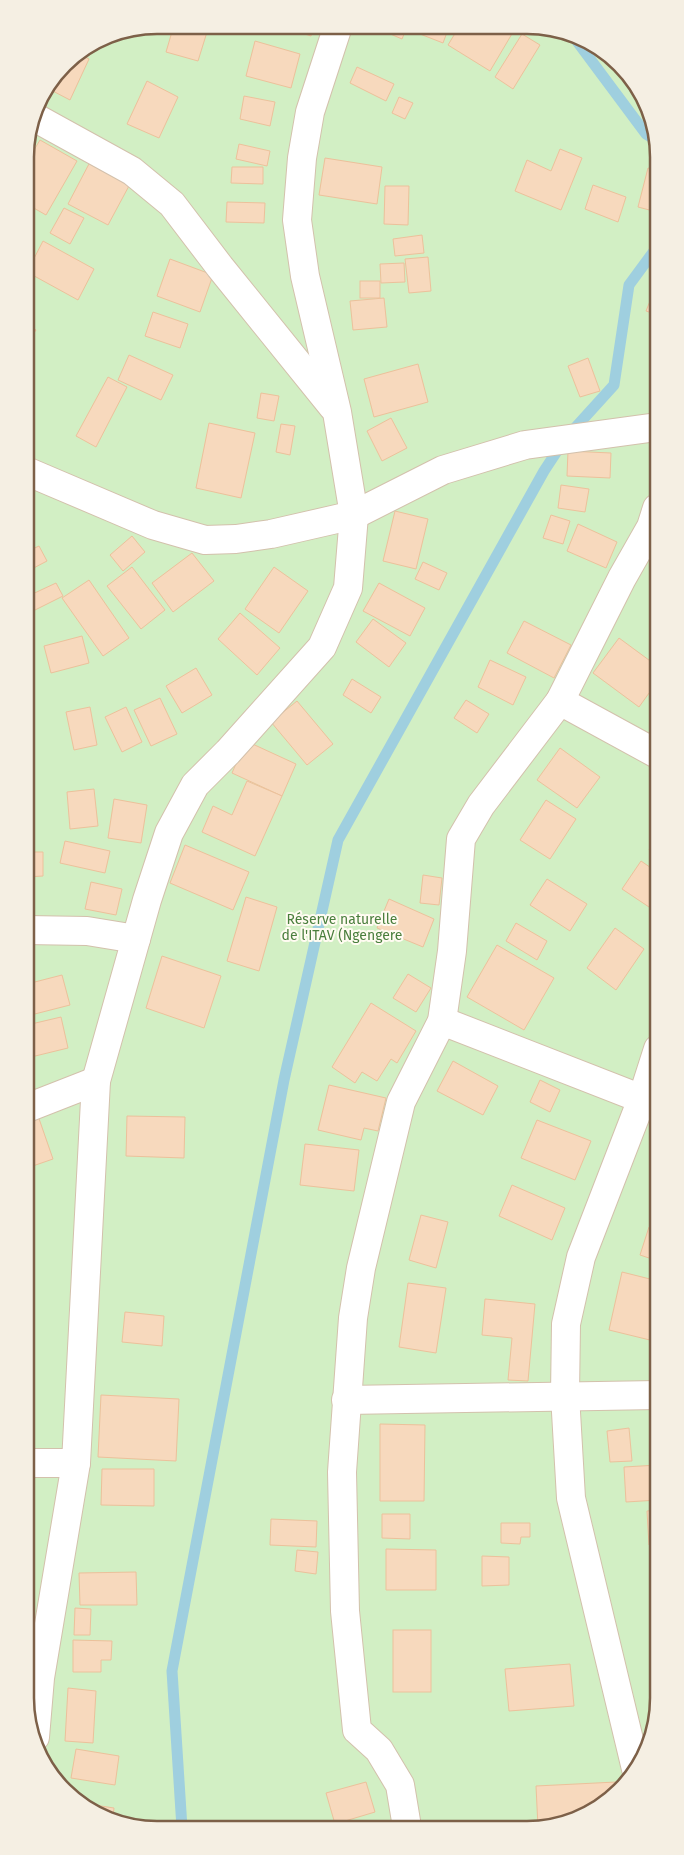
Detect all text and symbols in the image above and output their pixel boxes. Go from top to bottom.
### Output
park label: Réserve naturelle de l'ITAV (Ngengere [282,911,402,944]

